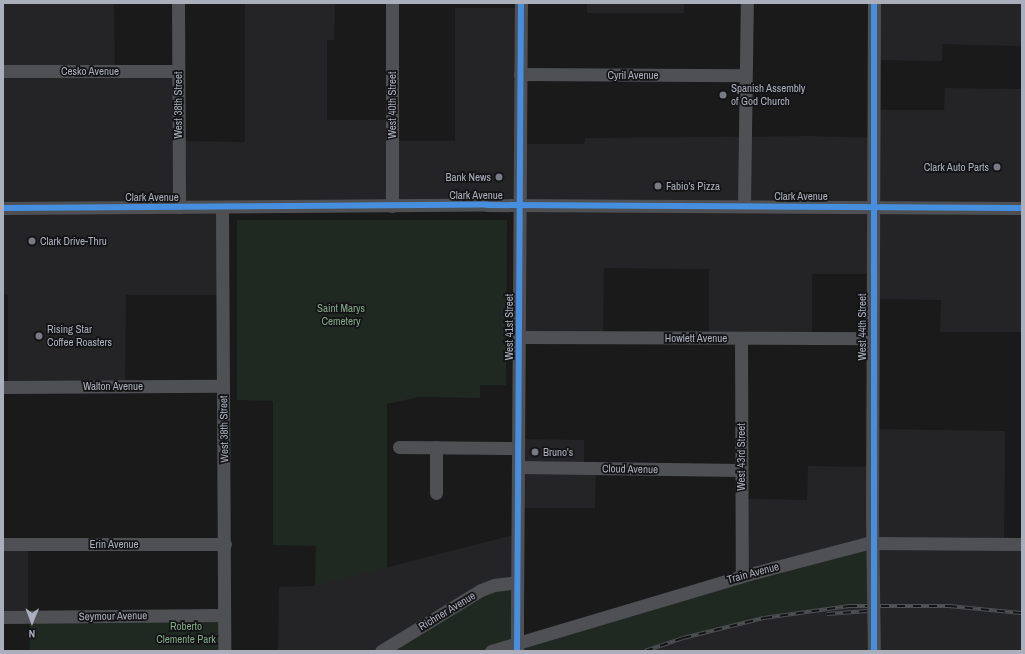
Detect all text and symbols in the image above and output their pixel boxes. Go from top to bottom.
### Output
street label: Cesko Avenue [61,64,119,78]
street label: Cyril Avenue [607,68,659,82]
street label: West 38th Street [171,71,185,139]
street label: West 40th Street [385,71,399,139]
place label: Spanish Assembly of God Church [731,82,806,108]
marker: Spanish Assembly of God Church [718,90,728,100]
place label: Clark Auto Parts [923,160,989,174]
marker: Clark Auto Parts [992,162,1002,172]
place label: Bank News [445,170,491,184]
marker: Bank News [494,172,504,182]
place label: Fabio's Pizza [666,179,720,193]
marker: Fabio's Pizza [653,181,663,191]
street label: Clark Avenue [449,188,503,202]
street label: Clark Avenue [774,189,828,203]
street label: Clark Avenue [125,190,179,204]
place label: Clark Drive-Thru [40,234,107,248]
marker: Clark Drive-Thru [27,236,37,246]
street label: West 44th Street [855,293,869,361]
street label: West 41st Street [502,294,516,360]
park label: Saint Marys Cemetery [317,302,365,328]
place label: Rising Star Coffee Roasters [47,323,112,349]
marker: Rising Star Coffee Roasters [34,331,44,341]
street label: Howlett Avenue [664,331,728,345]
street label: Walton Avenue [83,379,143,393]
street label: West 38th Street [217,395,231,463]
street label: West 43rd Street [734,423,748,491]
place label: Bruno's [543,445,573,459]
marker: Bruno's [530,447,540,457]
street label: Cloud Avenue [602,462,658,476]
street label: Erin Avenue [89,537,139,551]
street label: Train Avenue [725,560,781,586]
street label: Richner Avenue [416,589,478,633]
north arrow [12,602,52,642]
street label: Seymour Avenue [78,609,148,623]
park label: Roberto Clemente Park [156,620,216,646]
text: N [28,627,35,641]

